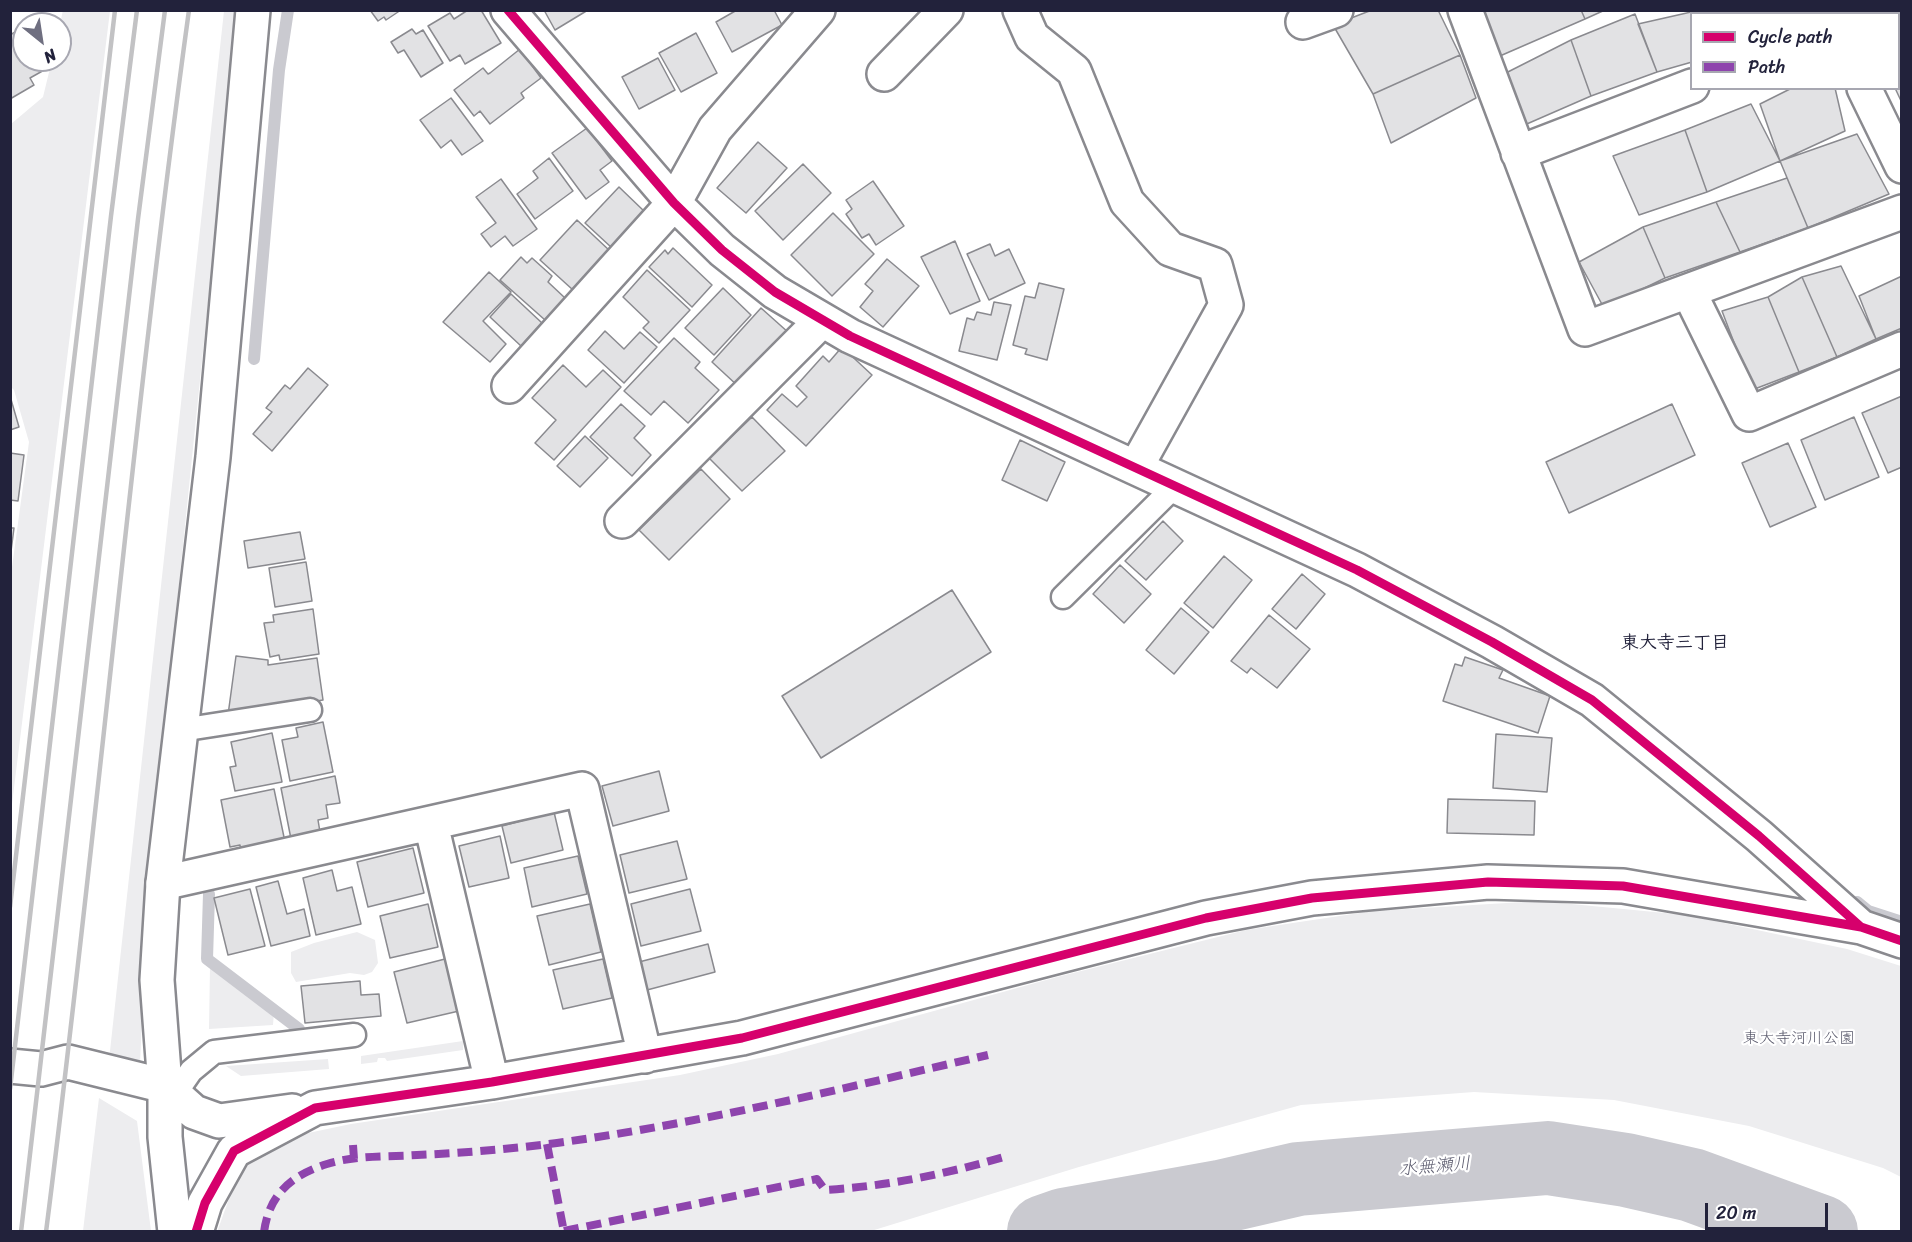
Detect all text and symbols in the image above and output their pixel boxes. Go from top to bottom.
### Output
north arrow [12,12,72,72]
legend [1690,12,1900,90]
text: Cycle path [1748,21,1832,53]
text: N [38,41,62,72]
text: Path [1748,51,1785,83]
district label: 東大寺三丁目 [1621,632,1729,654]
park label: 東大寺河川公園 [1743,1029,1855,1049]
water label: 水無瀬川 [1398,1153,1472,1181]
scale bar [1708,1191,1831,1229]
text: 20 m [1716,1197,1756,1229]

